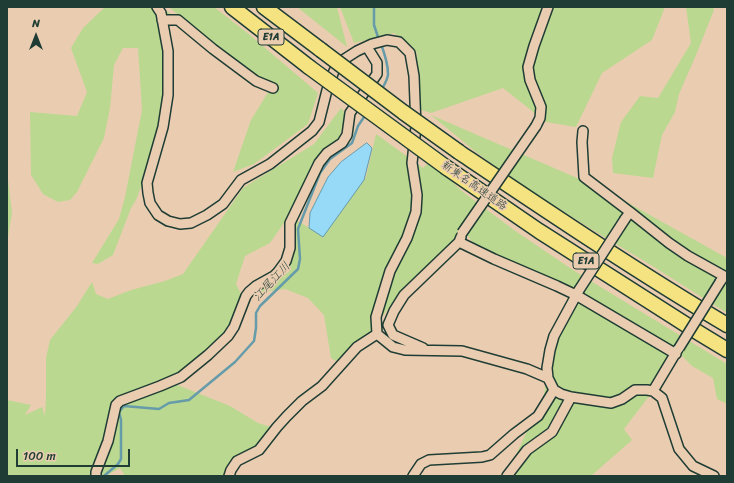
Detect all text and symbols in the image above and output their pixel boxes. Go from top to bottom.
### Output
text: N [32,14,40,33]
north arrow [16,16,56,56]
road number: E1A [258,29,284,45]
street label: 新東名高速道路 [439,159,509,213]
road number: E1A [573,253,599,269]
water label: 江尾江川 [250,260,294,304]
scale bar [18,441,132,467]
text: 100 m [23,445,56,467]

